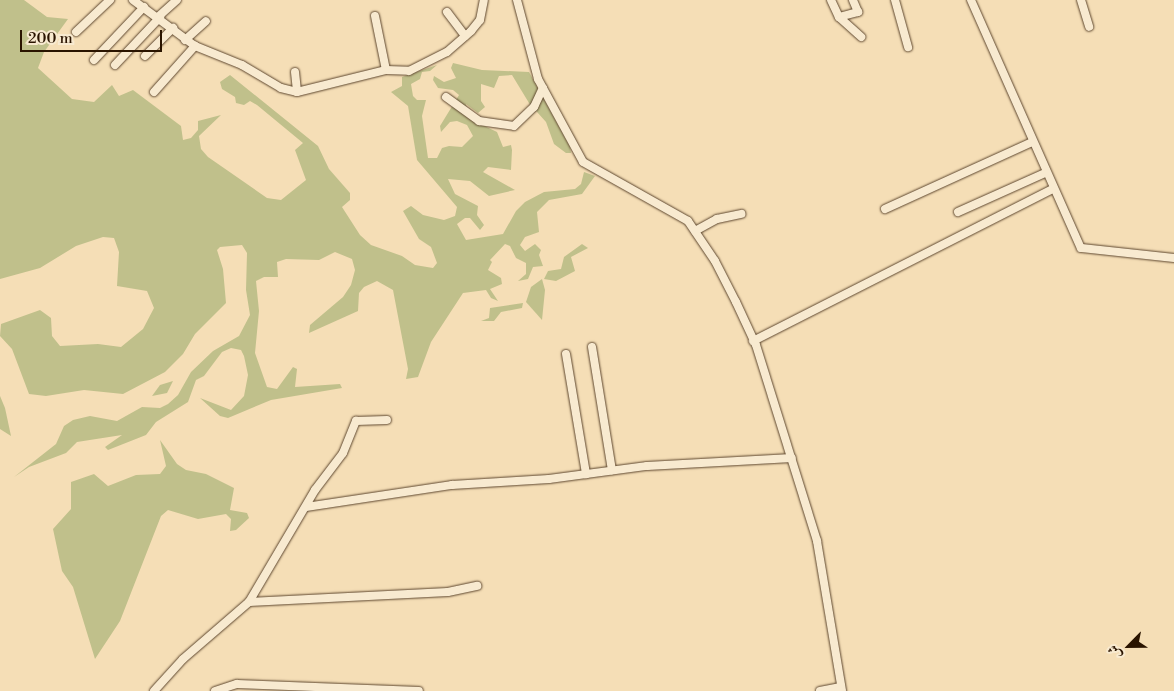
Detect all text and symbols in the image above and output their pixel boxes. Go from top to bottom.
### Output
scale bar [22,20,165,52]
text: 200 m [28,29,73,48]
north arrow [1104,621,1154,671]
text: ش [1104,642,1126,662]

